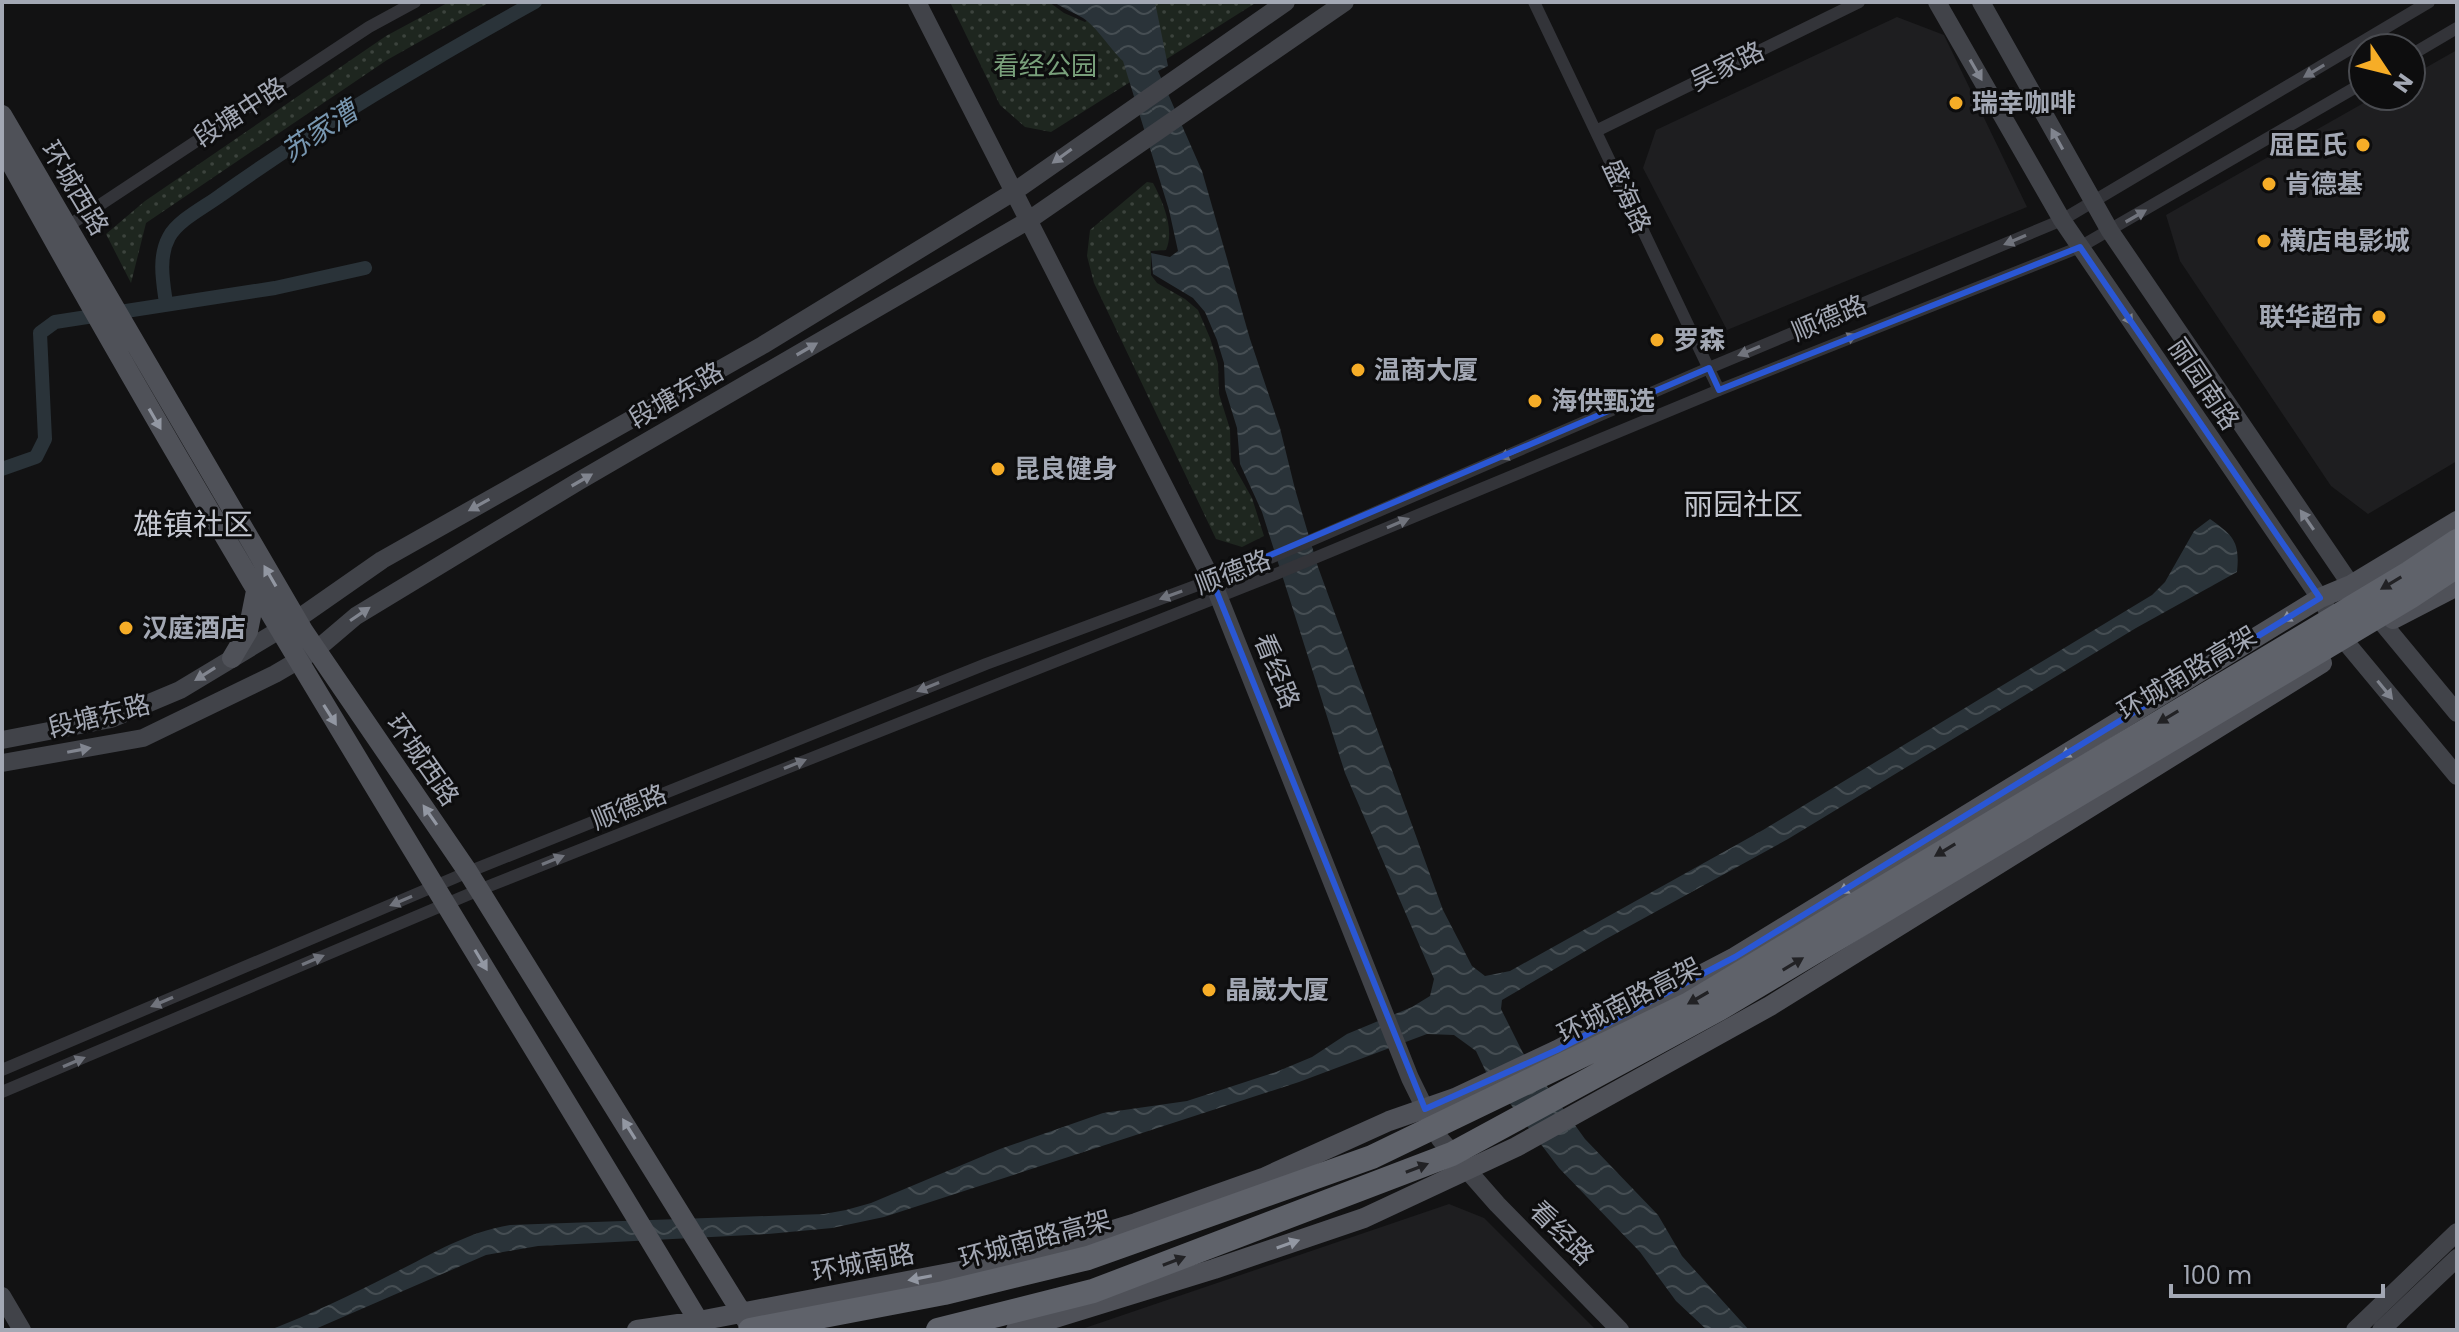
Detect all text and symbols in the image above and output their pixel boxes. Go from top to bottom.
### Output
north arrow [2347,32,2427,112]
street label: 吴家路 [1684,33,1770,99]
park label: 看经公园 [993,48,1097,84]
one-way arrow [1969,58,1983,81]
one-way arrow [2303,64,2325,78]
text: N [2386,68,2420,99]
street label: 段塘中路 [187,69,293,155]
place label: 瑞幸咖啡 [1972,85,2076,121]
water label: 苏家漕 [274,89,369,171]
marker: 瑞幸咖啡 [1947,94,1965,112]
place label: 屈臣氏 [2269,127,2347,163]
one-way arrow [2050,128,2064,150]
street label: 环城西路 [33,134,117,242]
marker: 屈臣氏 [2354,136,2372,154]
one-way arrow [1052,148,1073,164]
street label: 盛海路 [1594,153,1660,239]
place label: 肯德基 [2285,166,2363,202]
marker: 肯德基 [2260,175,2278,193]
one-way arrow [2125,209,2147,223]
place label: 横店电影城 [2280,223,2410,259]
marker: 横店电影城 [2255,232,2273,250]
one-way arrow [2003,233,2027,246]
street label: 顺德路 [1786,286,1872,350]
place label: 联华超市 [2259,299,2363,335]
one-way arrow [2118,305,2133,326]
marker: 联华超市 [2370,308,2388,326]
place label: 罗森 [1673,322,1725,358]
marker: 罗森 [1648,331,1666,349]
street label: 丽园南路 [2160,331,2248,437]
one-way arrow [1834,333,1858,346]
one-way arrow [796,342,818,356]
one-way arrow [1737,345,1761,358]
place label: 温商大厦 [1374,352,1478,388]
street label: 段塘东路 [622,353,730,437]
marker: 温商大厦 [1349,361,1367,379]
place label: 海供甄选 [1551,383,1655,419]
marker: 海供甄选 [1526,392,1544,410]
one-way arrow [148,408,162,430]
one-way arrow [1499,448,1522,461]
place label: 昆良健身 [1014,451,1118,487]
marker: 昆良健身 [989,460,1007,478]
one-way arrow [571,473,593,487]
district label: 丽园社区 [1683,483,1803,526]
one-way arrow [468,498,490,512]
district label: 雄镇社区 [133,503,253,546]
one-way arrow [2300,510,2315,531]
one-way arrow [1386,516,1410,529]
street label: 顺德路 [1190,541,1276,603]
one-way arrow [263,565,277,587]
one-way arrow [2380,576,2402,590]
one-way arrow [1159,589,1183,602]
one-way arrow [349,607,370,622]
one-way arrow [2281,608,2303,622]
place label: 汉庭酒店 [142,610,246,646]
street label: 环城南路高架 [2111,617,2263,729]
marker: 汉庭酒店 [117,619,135,637]
street label: 看经路 [1246,628,1308,714]
one-way arrow [194,667,216,681]
one-way arrow [2376,680,2392,700]
one-way arrow [916,681,940,694]
street label: 段塘东路 [44,686,154,746]
one-way arrow [323,704,337,726]
street label: 环城西路 [378,707,468,813]
one-way arrow [2157,710,2179,724]
one-way arrow [67,743,92,755]
one-way arrow [2060,744,2082,758]
one-way arrow [783,757,807,770]
street label: 顺德路 [586,776,672,838]
one-way arrow [423,805,438,826]
one-way arrow [1934,843,1956,857]
one-way arrow [541,854,565,867]
one-way arrow [1838,880,1860,894]
one-way arrow [389,894,413,907]
one-way arrow [474,949,488,971]
street label: 环城南路高架 [1551,949,1707,1051]
one-way arrow [301,954,325,967]
one-way arrow [1782,958,1804,972]
place label: 晶崴大厦 [1225,972,1329,1008]
marker: 晶崴大厦 [1200,981,1218,999]
one-way arrow [1687,991,1709,1005]
one-way arrow [150,996,174,1009]
one-way arrow [62,1055,86,1068]
one-way arrow [623,1118,637,1140]
one-way arrow [1405,1161,1429,1174]
street label: 看经路 [1522,1193,1602,1273]
street label: 环城南路高架 [955,1201,1115,1277]
street label: 环城南路 [809,1235,917,1291]
one-way arrow [1277,1237,1301,1249]
scale bar [2171,1248,2383,1298]
one-way arrow [1162,1254,1186,1267]
text: 100 m [2183,1259,2252,1292]
one-way arrow [908,1273,933,1285]

